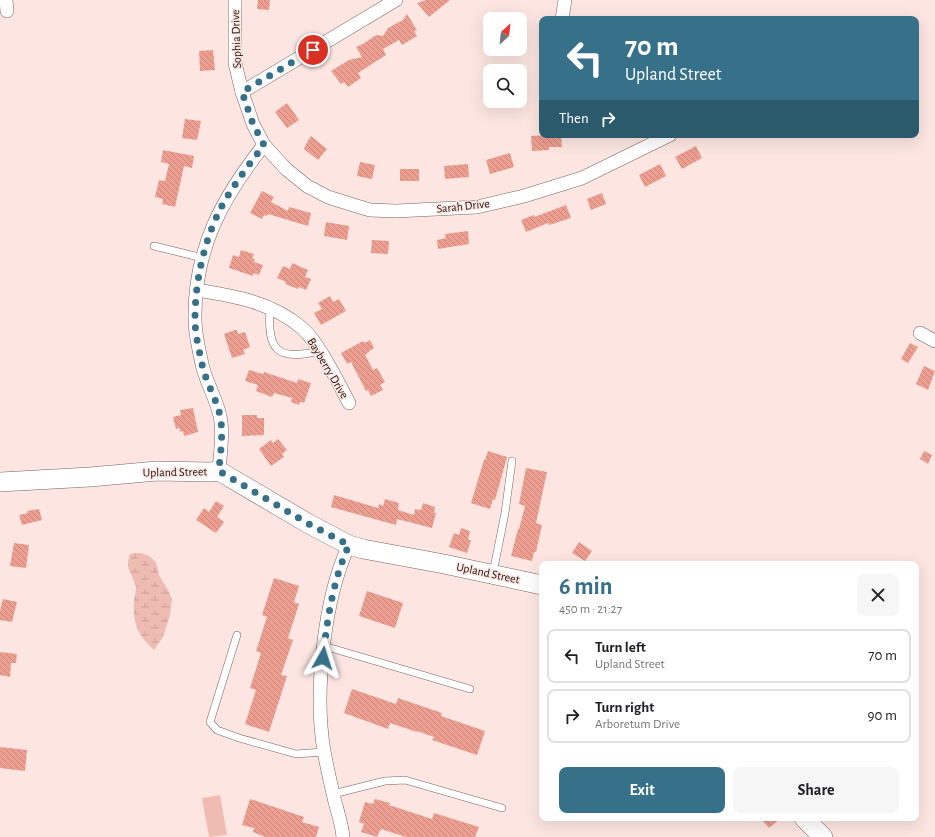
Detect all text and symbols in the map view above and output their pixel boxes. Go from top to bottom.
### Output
street label: Sophia Drive [229,9,243,69]
north arrow [483,12,527,56]
map controls [483,12,527,108]
icon: left [559,32,611,84]
pin [296,33,330,67]
text: 70 m [625,33,679,61]
icon: arrive [302,39,324,61]
button: search [483,64,527,108]
text: Upland Street [625,66,722,84]
icon: right [597,108,619,130]
text: Then [559,111,589,126]
street label: Sarah Drive [436,197,490,215]
street label: Bayberry Drive [304,335,351,401]
street label: Upland Street [143,465,207,479]
street label: Upland Street [455,560,521,586]
button: close [857,574,899,616]
text: 6 min [559,575,613,599]
text: 450 m · 21:27 [559,603,622,616]
position arrow [302,637,344,679]
text: Turn left [595,640,646,655]
icon: left [561,645,583,667]
text: 70 m [868,648,897,663]
text: Upland Street [595,658,665,671]
text: Turn right [595,700,654,715]
icon: right [561,705,583,727]
text: 90 m [868,708,897,723]
text: Arboretum Drive [595,718,680,731]
button: Exit [559,767,725,813]
button: Share [733,767,899,813]

